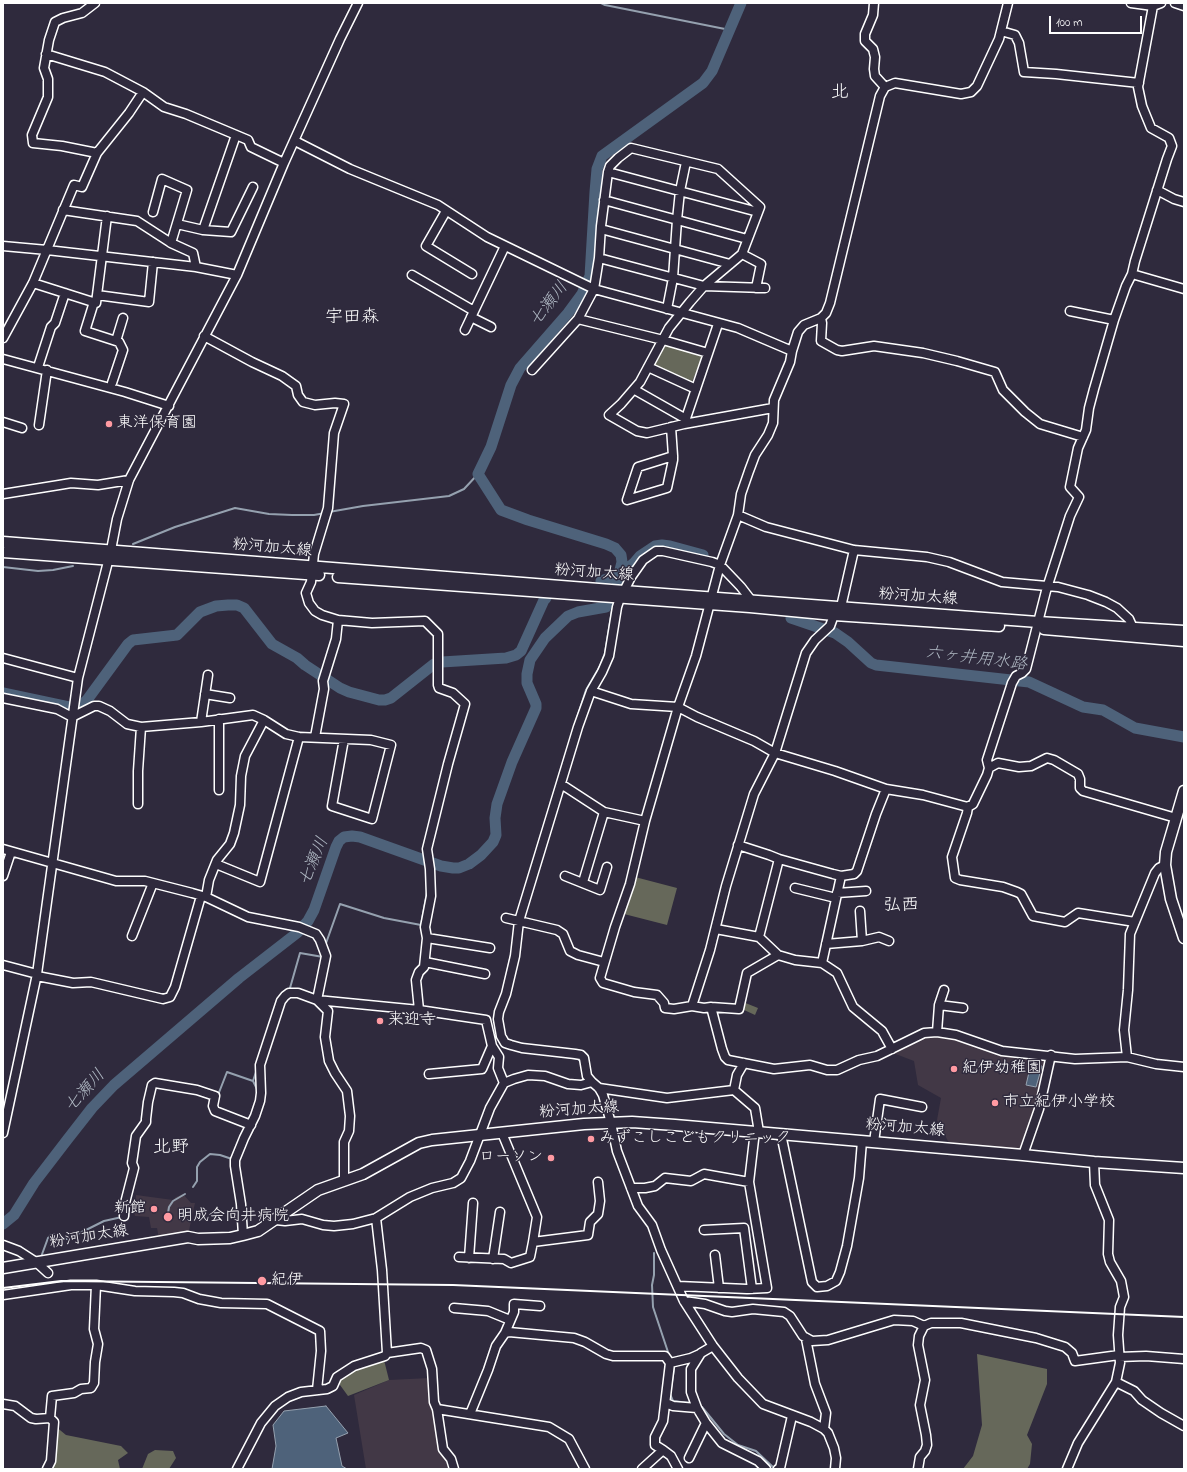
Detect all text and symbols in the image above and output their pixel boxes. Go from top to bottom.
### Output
scale bar [1051,8,1144,34]
text: 100 m [1056,14,1083,32]
district label: 北 [831,83,849,105]
water label: 七瀬川 [526,279,574,331]
district label: 宇田森 [325,308,379,330]
place label: 東洋保育園 [117,414,197,434]
marker: 東洋保育園 [104,419,114,429]
street label: 粉河加太線 [231,536,313,562]
street label: 粉河加太線 [553,562,635,586]
street label: 粉河加太線 [877,586,959,610]
water label: 六ヶ井用水路 [924,644,1028,676]
water label: 七瀬川 [296,835,334,889]
district label: 弘西 [883,896,919,918]
place label: 来迎寺 [388,1011,436,1031]
marker: 来迎寺 [375,1016,385,1026]
place label: 紀伊幼稚園 [962,1059,1042,1079]
marker: 紀伊幼稚園 [949,1064,959,1074]
water label: 七瀬川 [61,1066,111,1118]
place label: 市立紀伊小学校 [1003,1093,1115,1113]
marker: 市立紀伊小学校 [990,1098,1000,1108]
street label: 粉河加太線 [538,1099,620,1123]
street label: 粉河加太線 [864,1116,946,1142]
place label: みずこしこどもクリニック [599,1129,791,1149]
marker: みずこしこどもクリニック [586,1134,596,1144]
district label: 北野 [153,1138,189,1160]
place label: ローソン [479,1148,543,1168]
marker: ローソン [546,1153,556,1163]
place label: 新館 [114,1199,146,1219]
marker: 新館 [149,1204,159,1214]
place label: 明成会向井病院 [177,1207,289,1227]
marker: 明成会向井病院 [162,1211,174,1223]
street label: 粉河加太線 [48,1222,130,1254]
place label: 紀伊 [271,1271,303,1291]
marker: 紀伊 [256,1275,268,1287]

